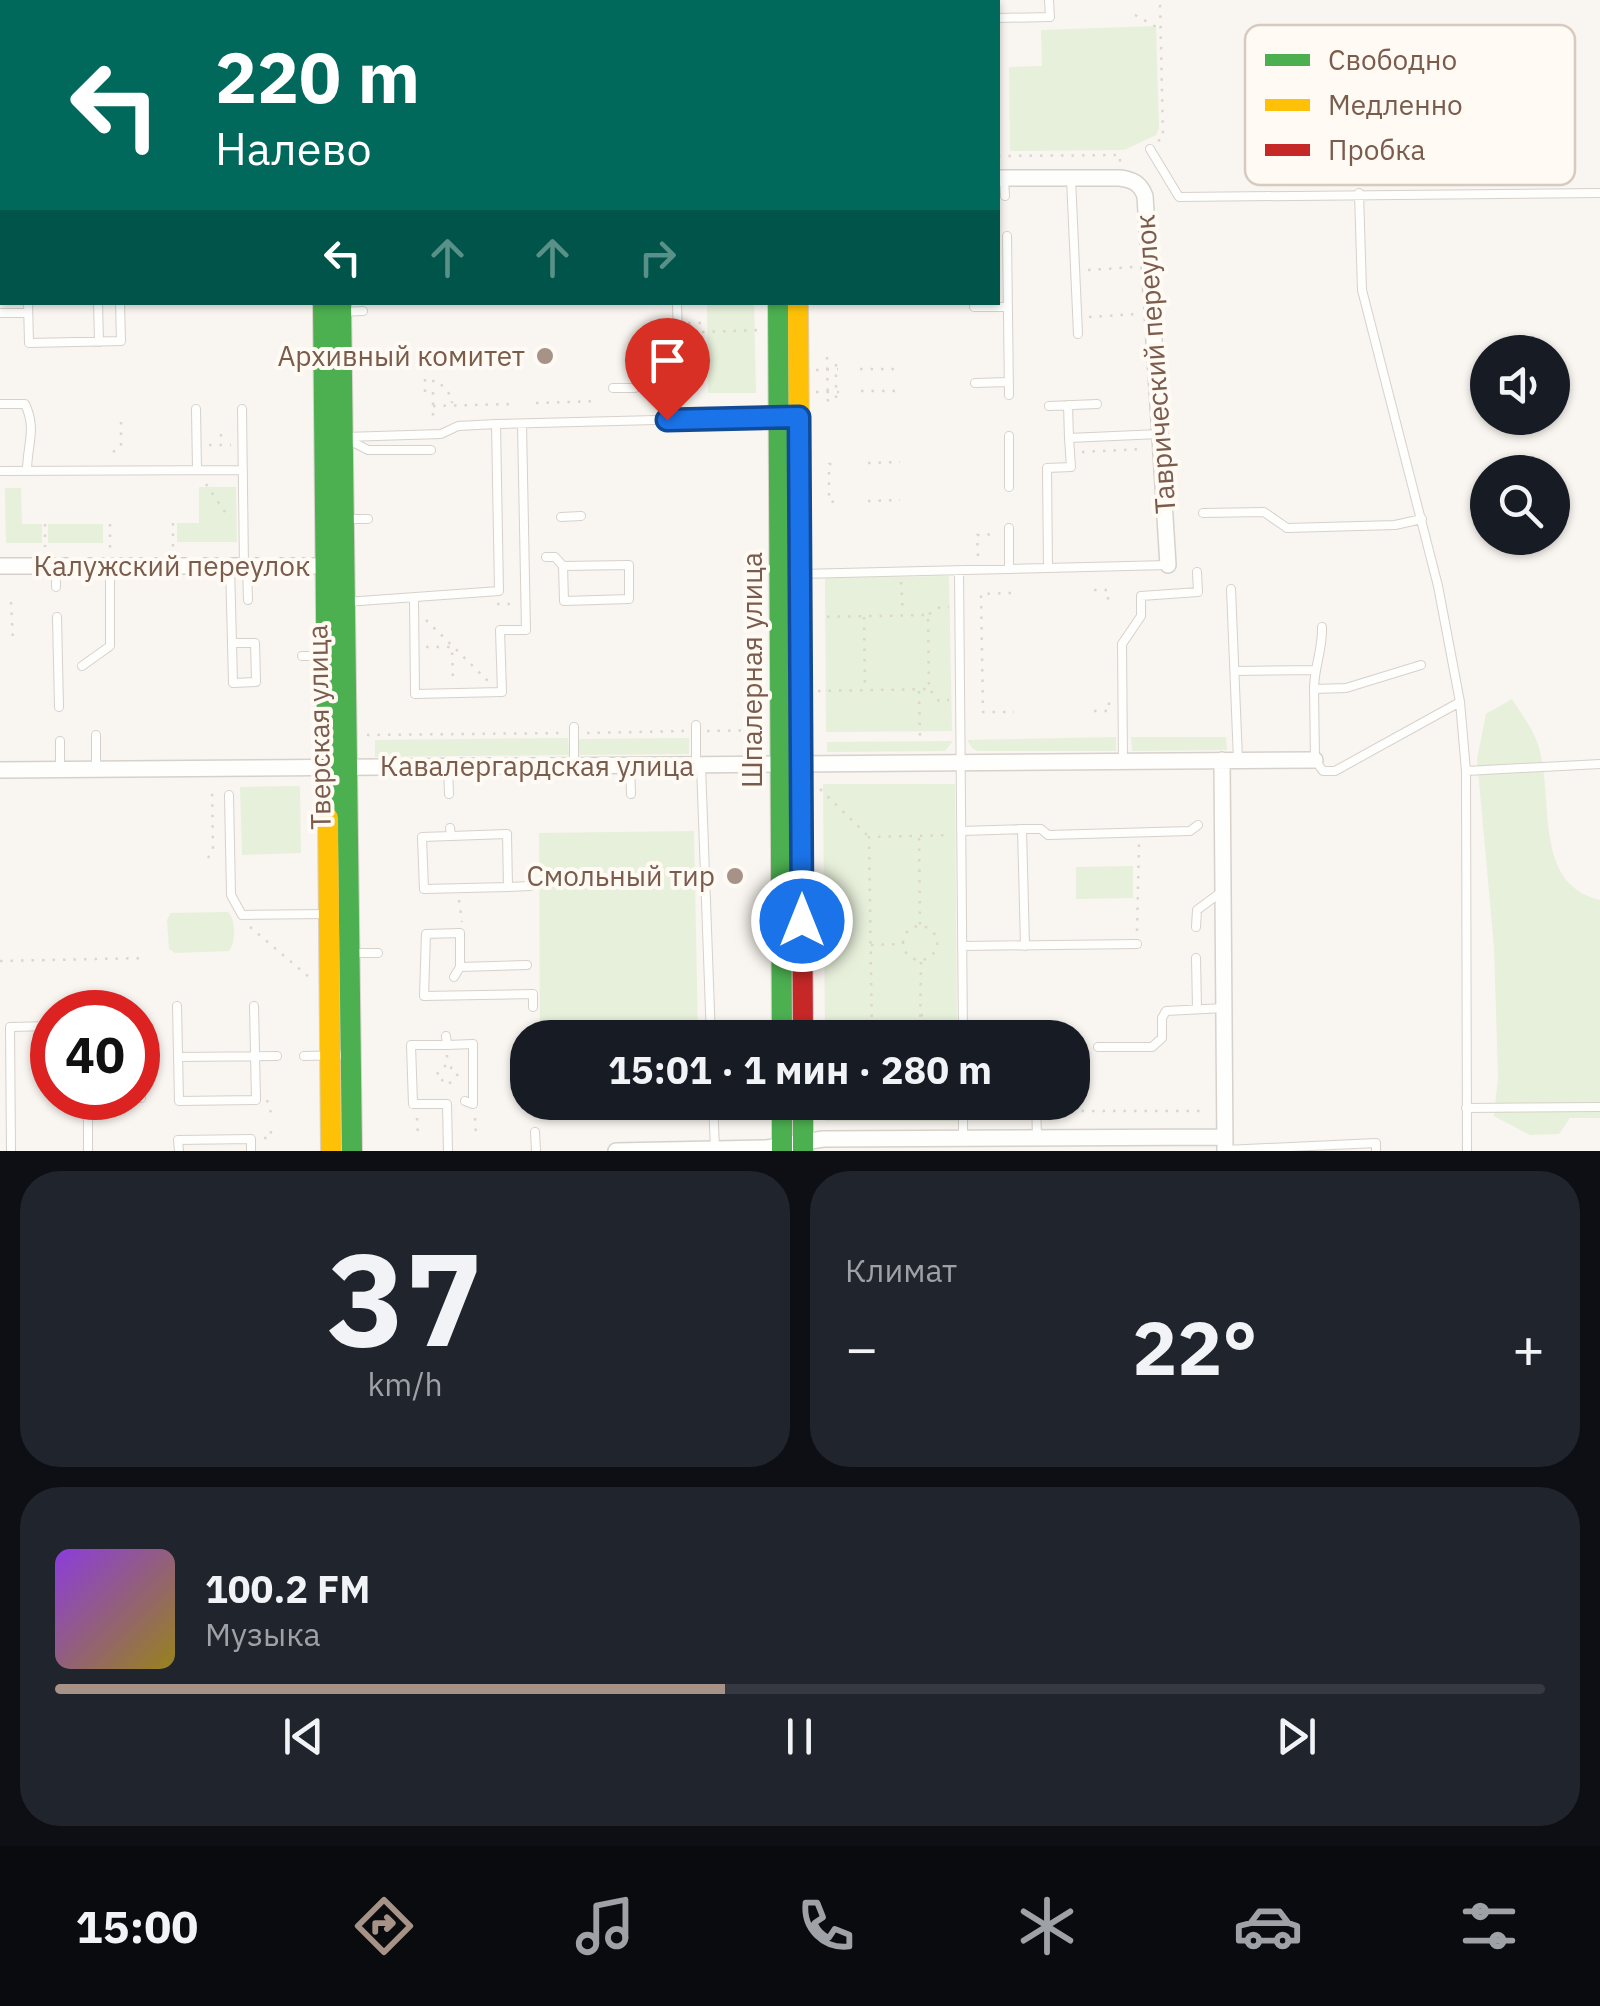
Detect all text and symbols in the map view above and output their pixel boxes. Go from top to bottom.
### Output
legend [1245,25,1575,185]
text: 220 m [215,31,420,122]
icon: left [50,40,180,170]
text: Свободно [1328,41,1457,78]
text: Медленно [1328,86,1463,123]
text: Налево [215,119,372,177]
text: Пробка [1328,131,1425,168]
street label: Таврический переулок [1126,213,1183,515]
icon: left [315,230,370,285]
icon: ahead [420,230,475,285]
icon: ahead [525,230,580,285]
icon: right [630,230,685,285]
pin [625,318,710,421]
icon: arrive [640,333,695,388]
map controls [1470,335,1570,555]
button: sound [1470,335,1570,435]
place label: Архивный комитет [277,337,525,374]
marker: Архивный комитет [534,345,556,367]
button: search [1470,455,1570,555]
street label: Калужский переулок [34,547,310,584]
street label: Шпалерная улица [733,552,770,788]
street label: Тверская улица [298,624,339,830]
street label: Кавалергардская улица [380,747,694,784]
place label: Смольный тир [526,857,715,894]
marker: Смольный тир [724,865,746,887]
position arrow [750,869,854,973]
speed limit sign: 40 [30,990,160,1120]
text: 15:01 · 1 мин · 280 m [608,1045,992,1094]
text: 37 [327,1213,483,1382]
text: Климат [845,1249,957,1291]
text: 22° [1132,1298,1258,1396]
text: − [845,1312,878,1383]
text: + [1512,1312,1545,1383]
text: km/h [367,1363,443,1405]
text: 100.2 FM [205,1564,370,1613]
text: Музыка [205,1613,321,1655]
icon: previous [276,1709,331,1764]
icon: pause [772,1709,827,1764]
icon: next [1269,1709,1324,1764]
icon: directions [349,1891,419,1961]
icon: music [570,1891,640,1961]
icon: phone [791,1891,861,1961]
icon: climate [1012,1891,1082,1961]
icon: car [1233,1891,1303,1961]
icon: filters [1454,1891,1524,1961]
text: 15:00 [76,1897,198,1955]

